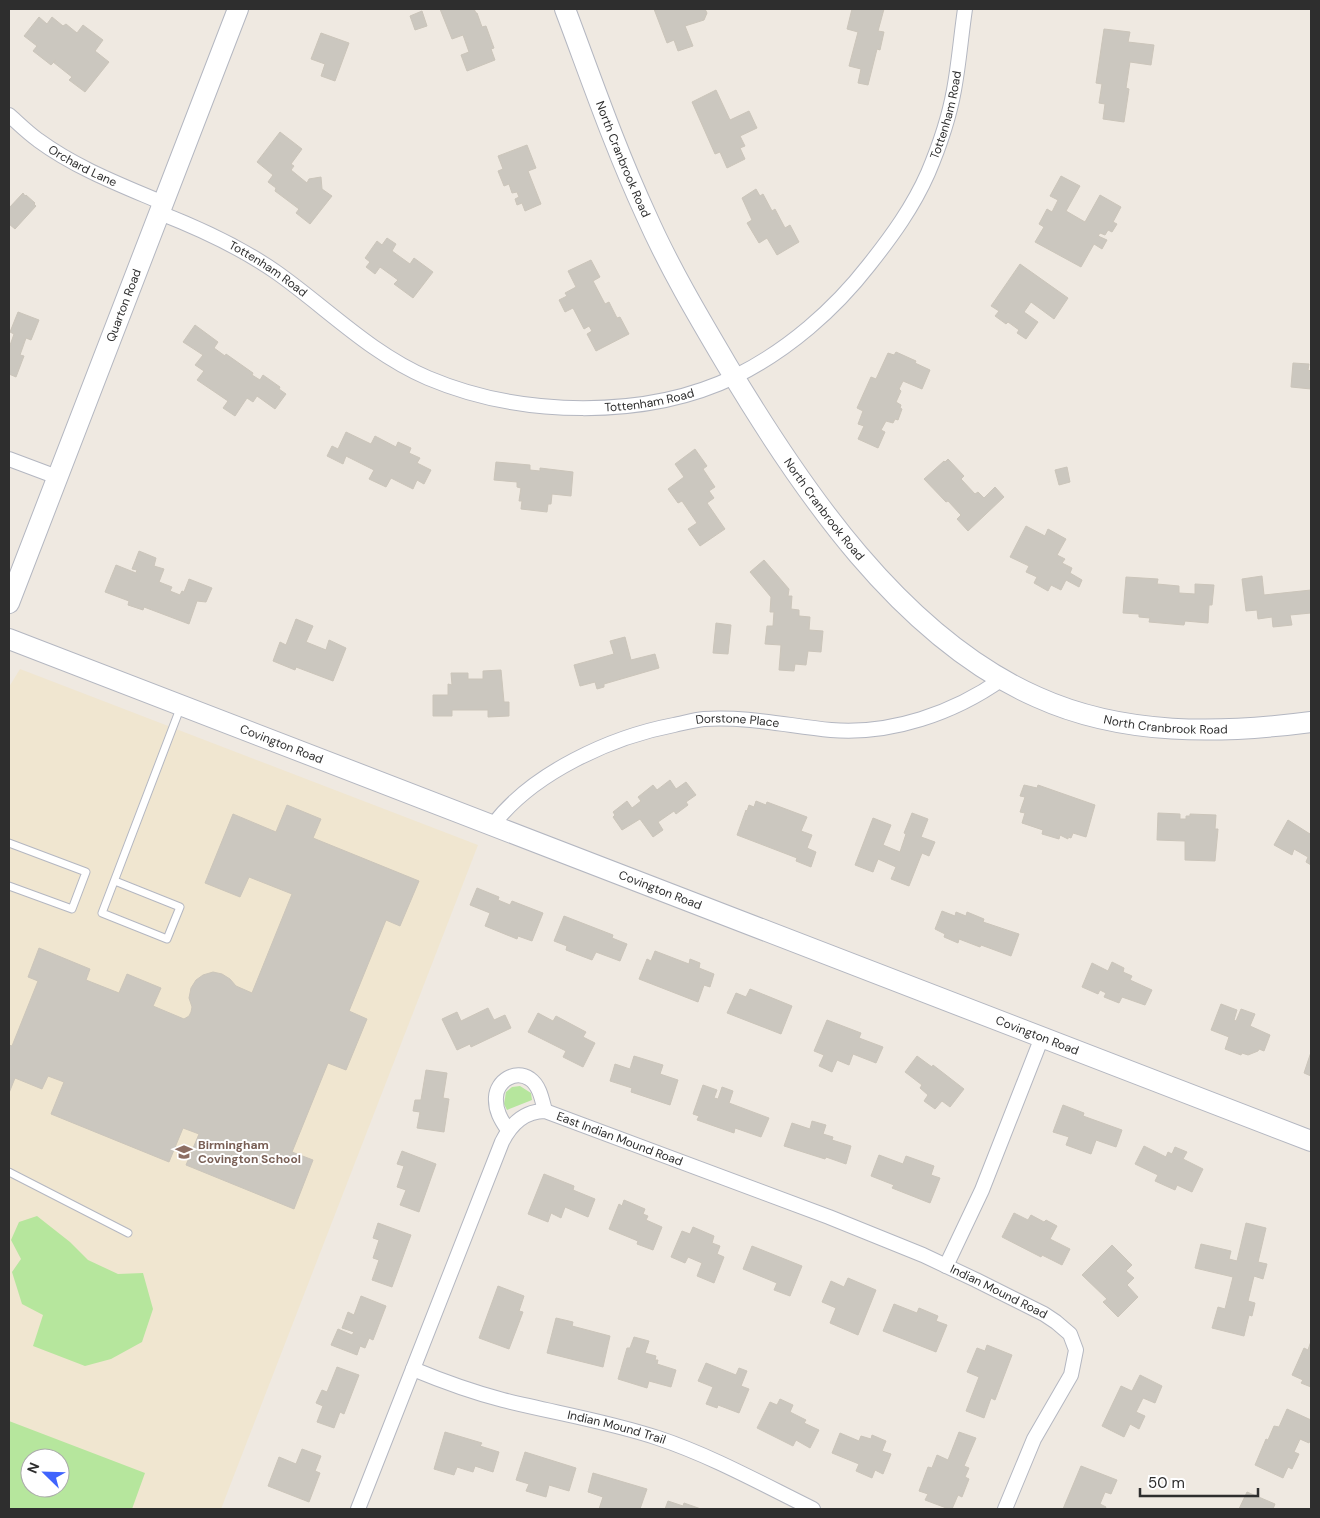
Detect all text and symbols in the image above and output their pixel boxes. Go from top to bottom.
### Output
street label: Tottenham Road [926,70,965,161]
street label: North Cranbrook Road [592,99,654,220]
street label: Orchard Lane [45,141,120,190]
street label: Tottenham Road [226,237,311,301]
street label: Quarton Road [102,267,145,344]
street label: Tottenham Road [604,385,696,416]
street label: North Cranbrook Road [780,455,868,564]
street label: Dorstone Place [694,710,781,731]
street label: North Cranbrook Road [1102,711,1228,738]
street label: Covington Road [238,721,325,767]
street label: Covington Road [616,867,704,913]
street label: Covington Road [993,1012,1081,1059]
street label: East Indian Mound Road [554,1108,685,1170]
place label: Birmingham Covington School [198,1137,301,1167]
school or university icon: Birmingham Covington School [174,1142,194,1162]
street label: Indian Mound Road [948,1261,1050,1322]
street label: Indian Mound Trail [566,1407,668,1448]
north arrow [20,1448,70,1498]
text: N [23,1460,43,1476]
scale bar [1140,1466,1258,1498]
text: 50 m [1148,1473,1185,1493]

